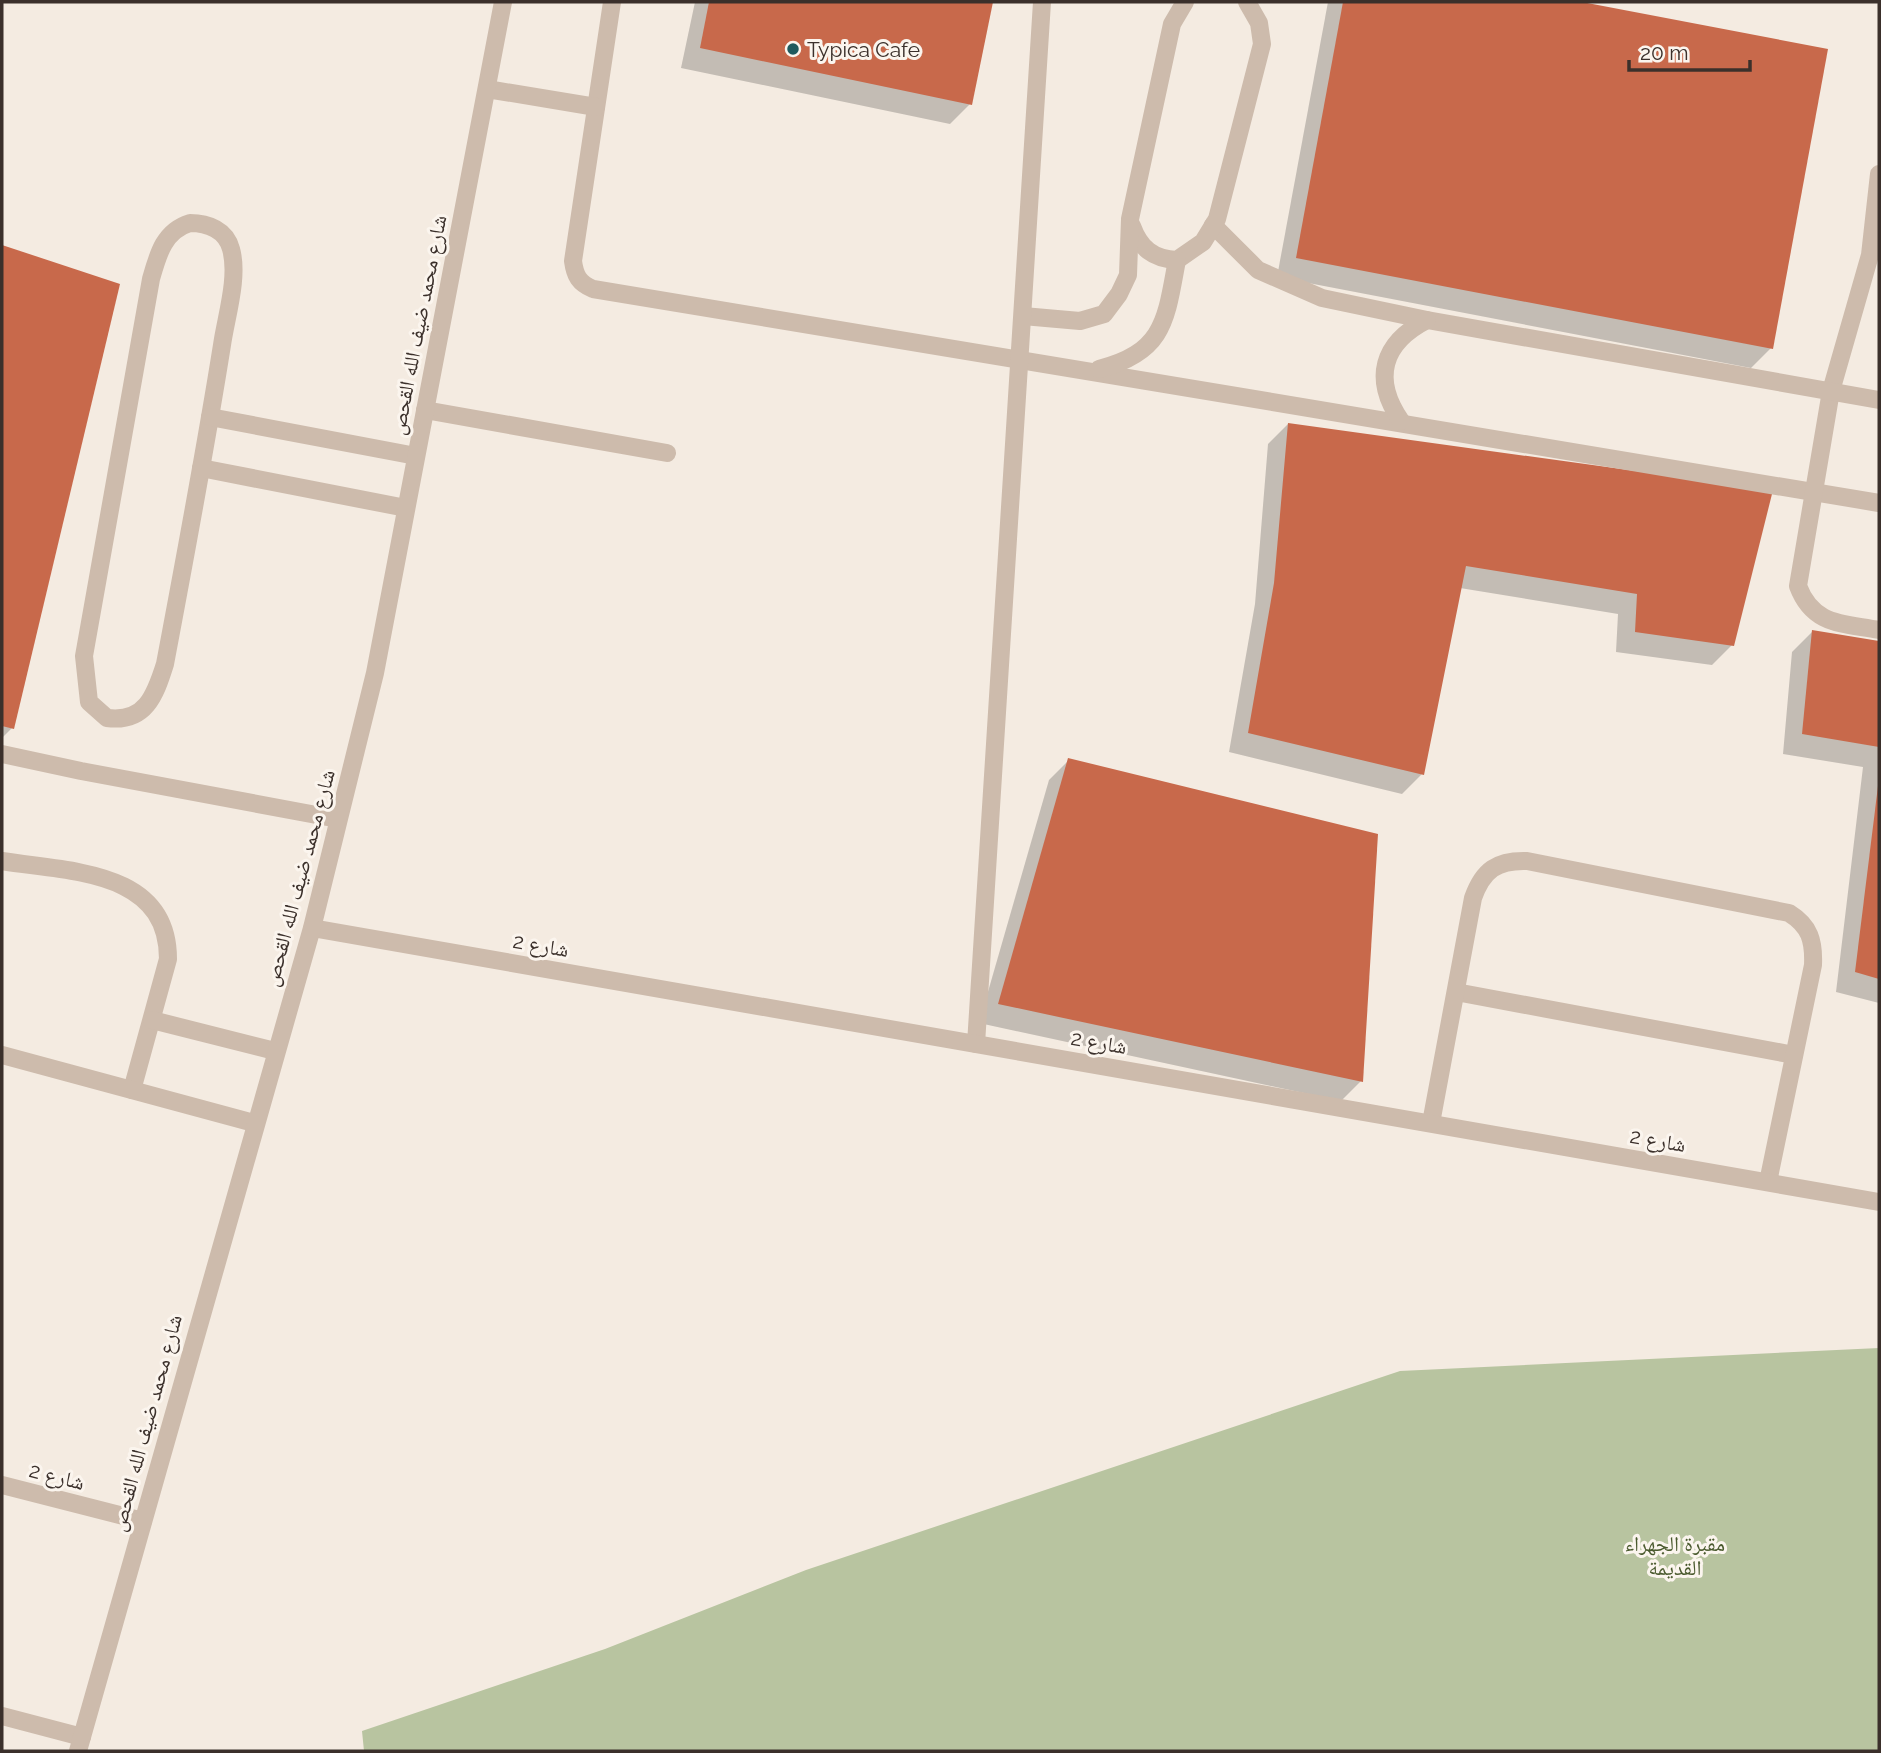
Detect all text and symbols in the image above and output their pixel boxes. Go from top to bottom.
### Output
scale bar [1629,28,1750,72]
place label: Typica Cafe [807,37,920,62]
text: 20 m [1640,40,1688,65]
marker: Typica Cafe [785,41,801,57]
street label: شارع محمد ضيف الله القحص [384,213,453,437]
street label: شارع محمد ضيف الله القحص [258,767,341,989]
street label: شارع 2 [511,928,571,963]
street label: شارع 2 [1069,1025,1129,1060]
street label: شارع 2 [1628,1123,1688,1158]
street label: شارع محمد ضيف الله القحص [105,1312,188,1534]
street label: شارع 2 [26,1457,87,1496]
park label: مقبرة الجهراء القديمة [1625,1531,1725,1580]

